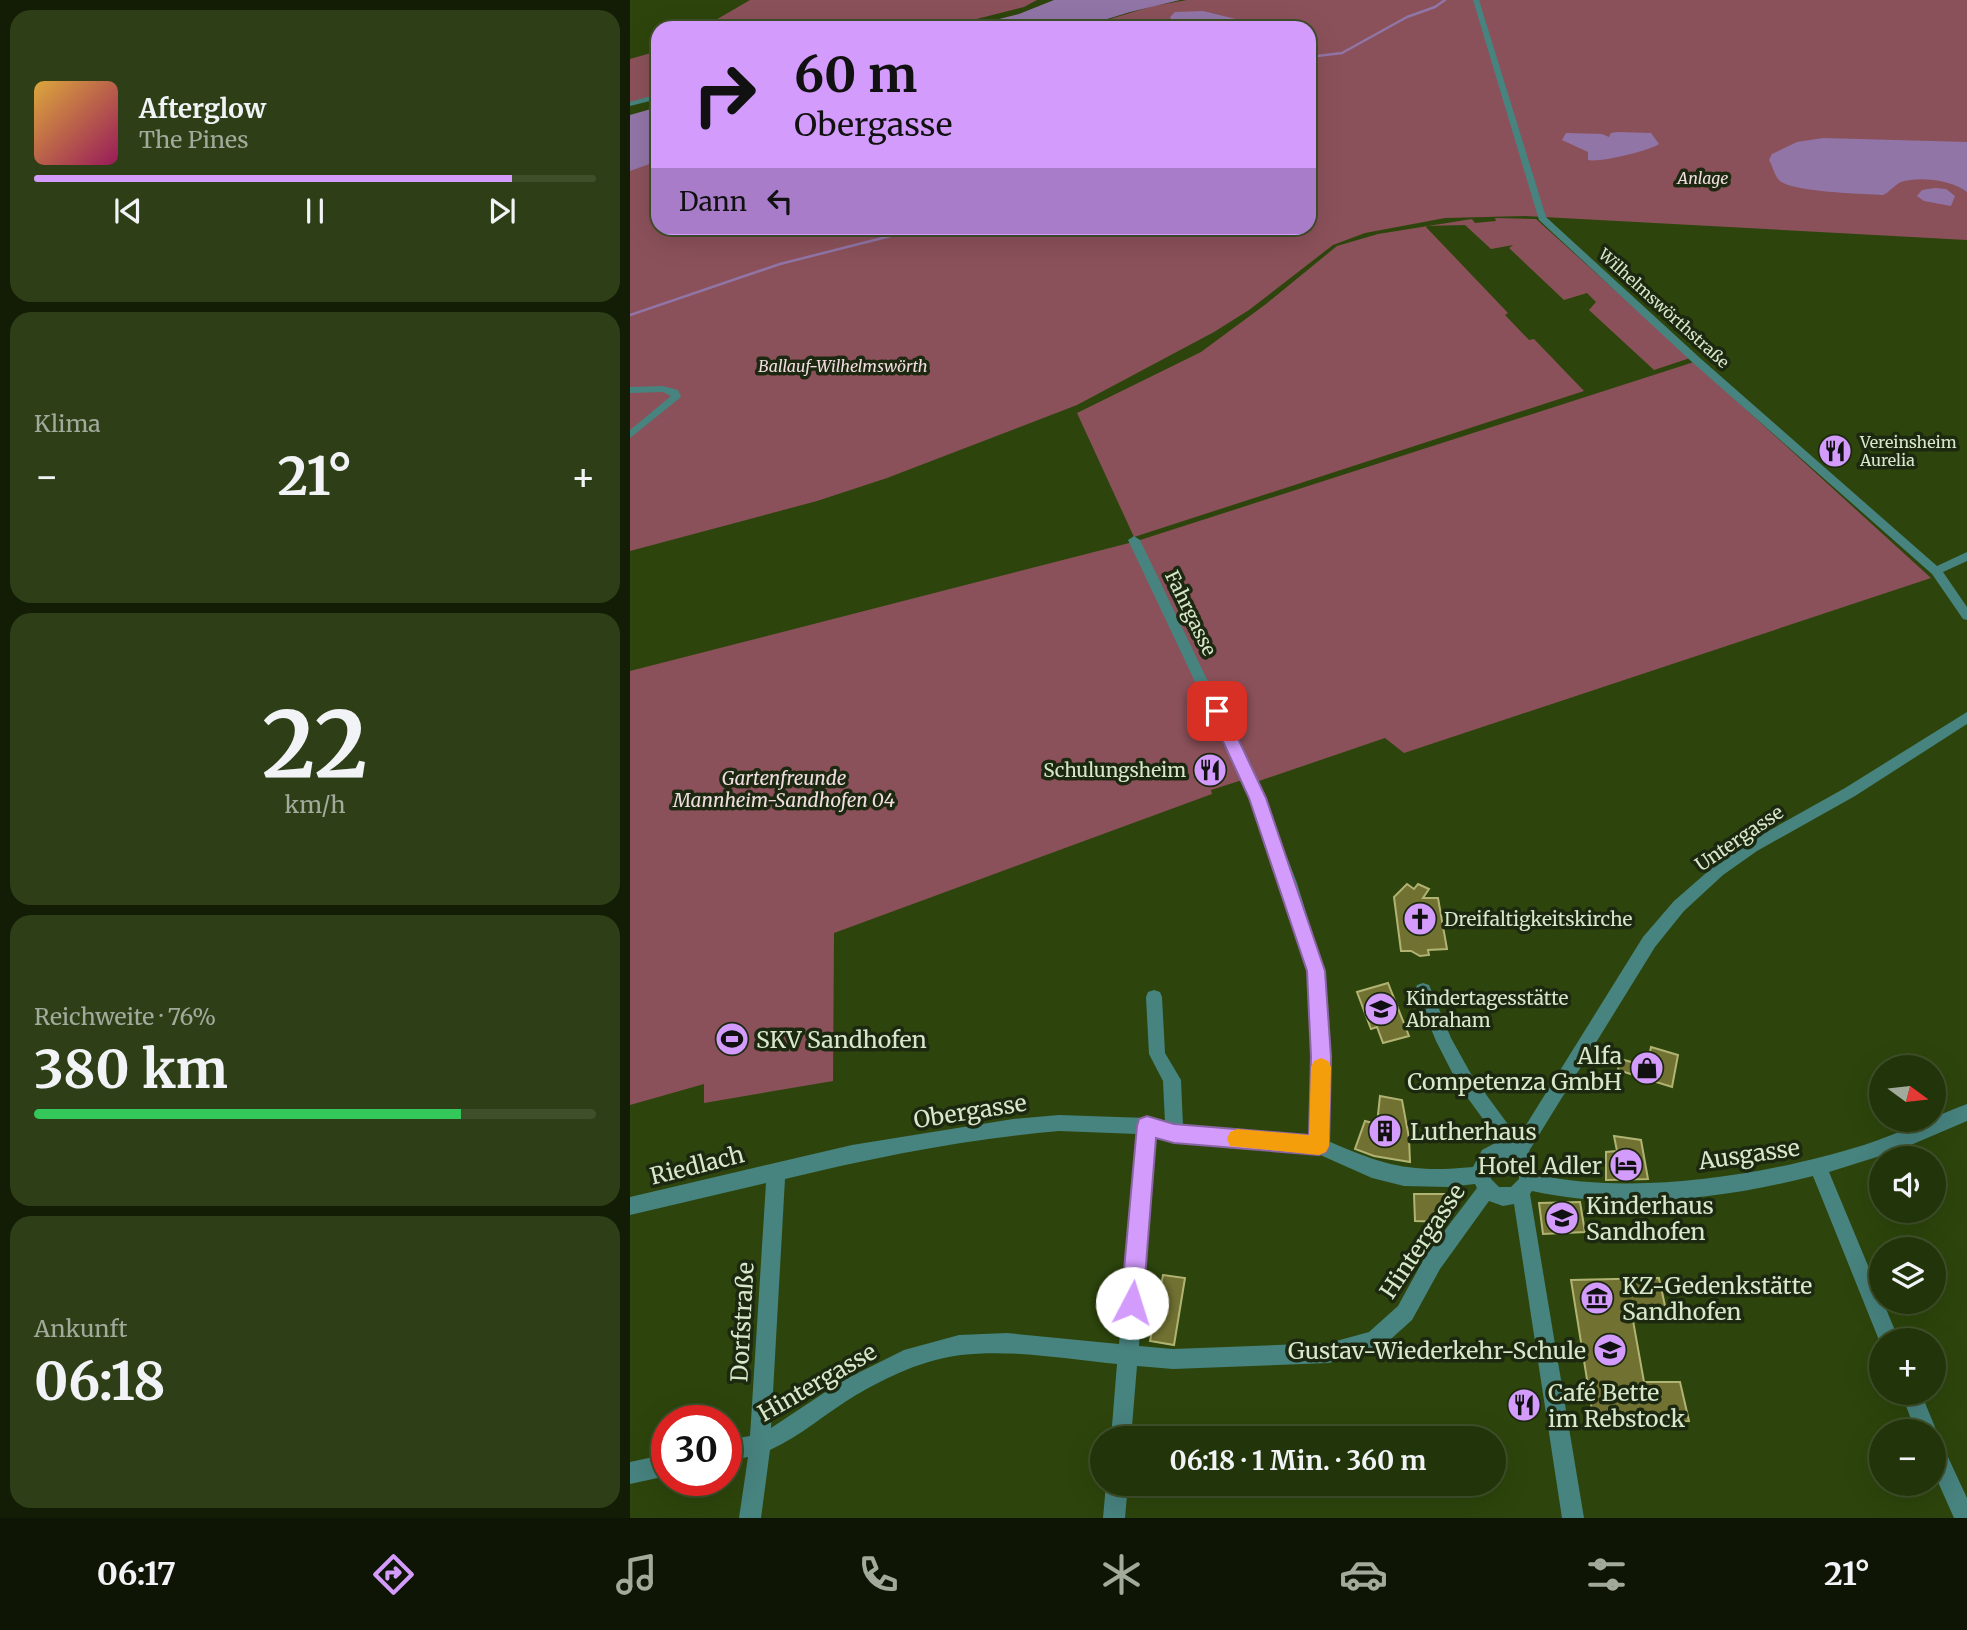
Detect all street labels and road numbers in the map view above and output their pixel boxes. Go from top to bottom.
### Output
street label: Wilhelmswörthstraße [1594,243,1733,372]
street label: Fahrgasse [1160,566,1222,660]
street label: Untergasse [1690,800,1788,876]
street label: Obergasse [912,1088,1028,1134]
street label: Ausgasse [1695,1133,1802,1176]
street label: Riedlach [647,1139,747,1191]
street label: Hintergasse [1373,1178,1471,1304]
street label: Dorfstraße [724,1261,760,1383]
street label: Hintergasse [753,1336,881,1428]

